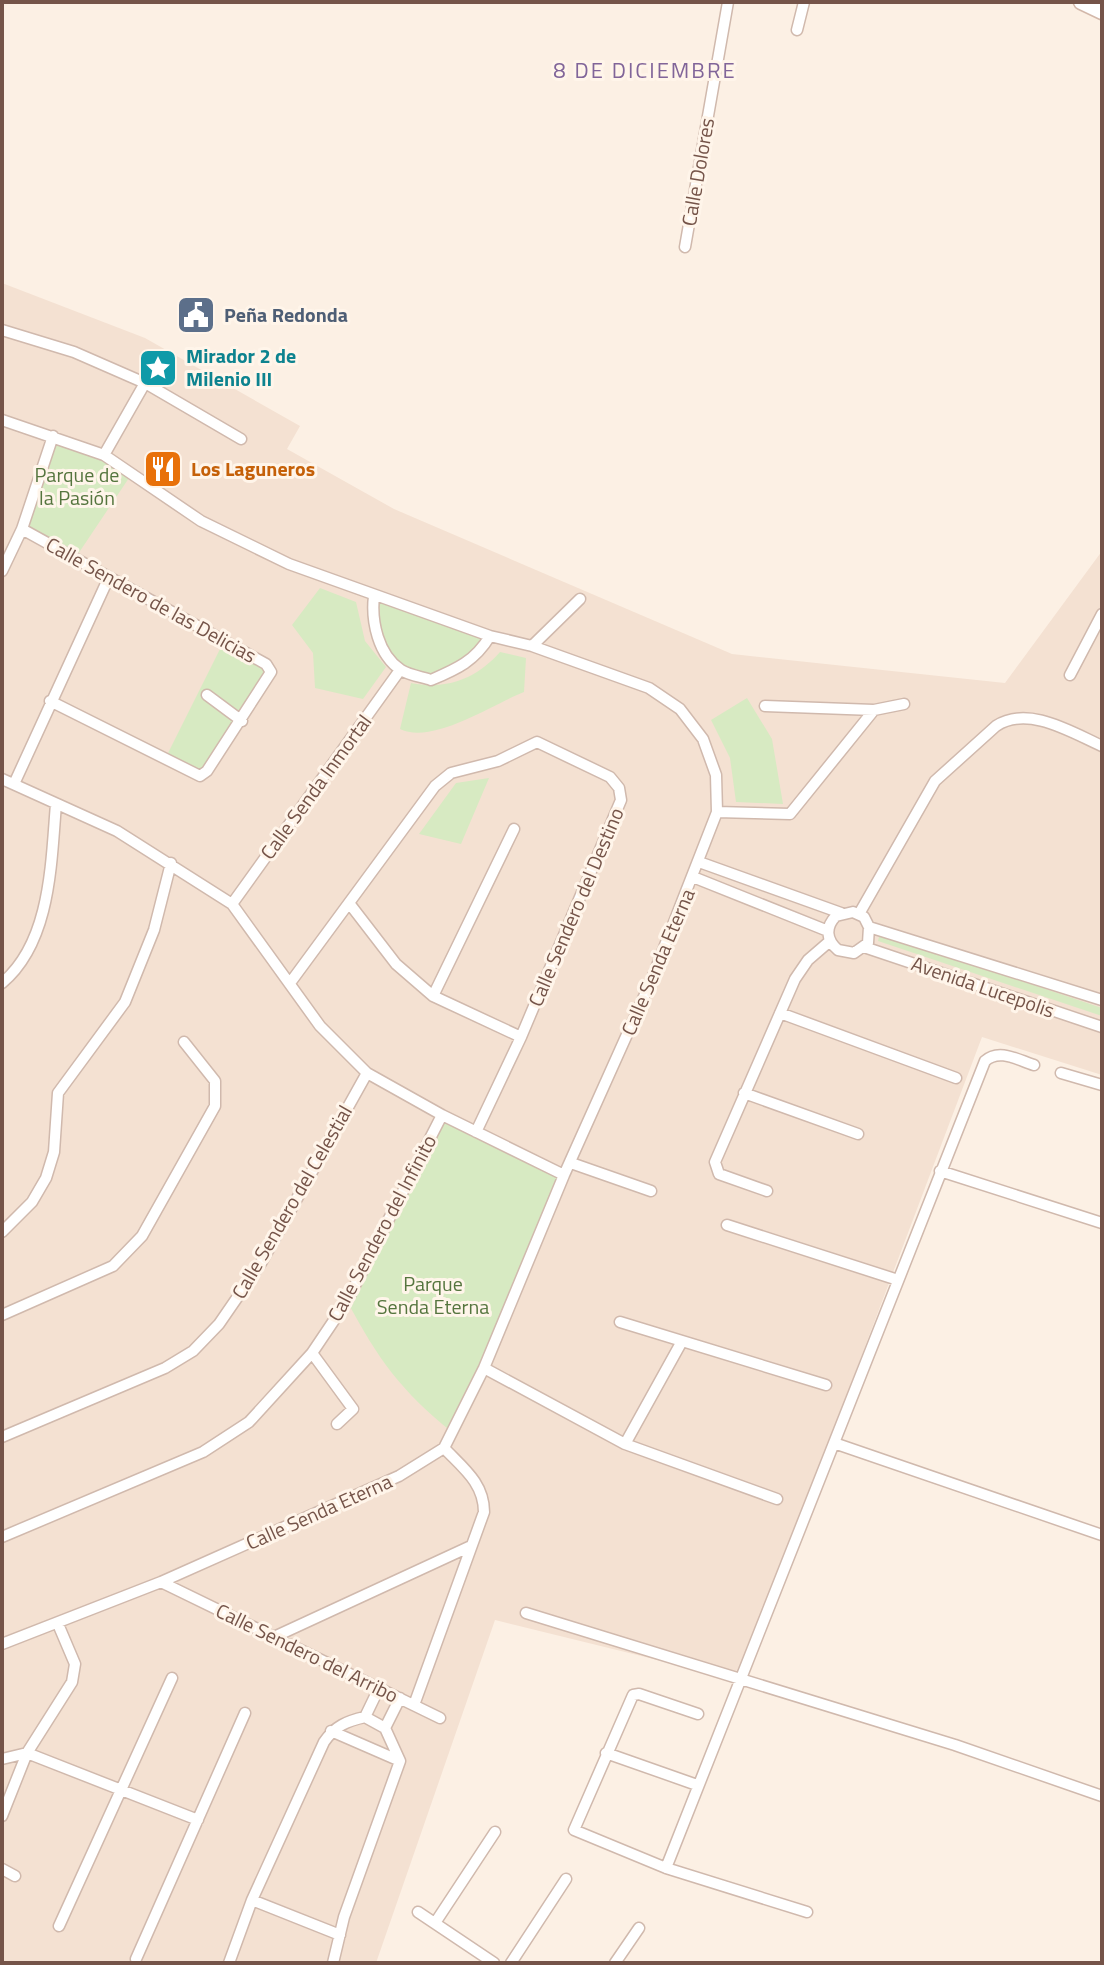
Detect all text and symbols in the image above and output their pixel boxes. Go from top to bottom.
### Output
district label: 8 DE DICIEMBRE [553,53,737,87]
street label: Calle Dolores [673,115,722,228]
public building icon: Peña Redonda [175,294,217,336]
place label: Peña Redonda [224,299,348,330]
place label: Mirador 2 de Milenio III [186,340,296,394]
place icon: Mirador 2 de Milenio III [137,347,179,389]
restaurant icon: Los Laguneros [142,448,184,490]
place label: Los Laguneros [191,453,315,484]
park label: Parque de la Pasión [35,459,119,513]
street label: Calle Sendero de las Delicias [40,529,262,670]
street label: Calle Senda Inmortal [252,708,379,866]
street label: Calle Sendero del Destino [520,803,631,1011]
street label: Calle Senda Eterna [613,883,702,1040]
street label: Avenida Lucepolis [907,948,1059,1026]
street label: Calle Sendero del Celestial [223,1099,360,1304]
street label: Calle Sendero del Infinito [319,1129,444,1327]
park label: Parque Senda Eterna [377,1268,489,1322]
street label: Calle Senda Eterna [241,1465,397,1558]
street label: Calle Sendero del Arribo [211,1595,404,1710]

